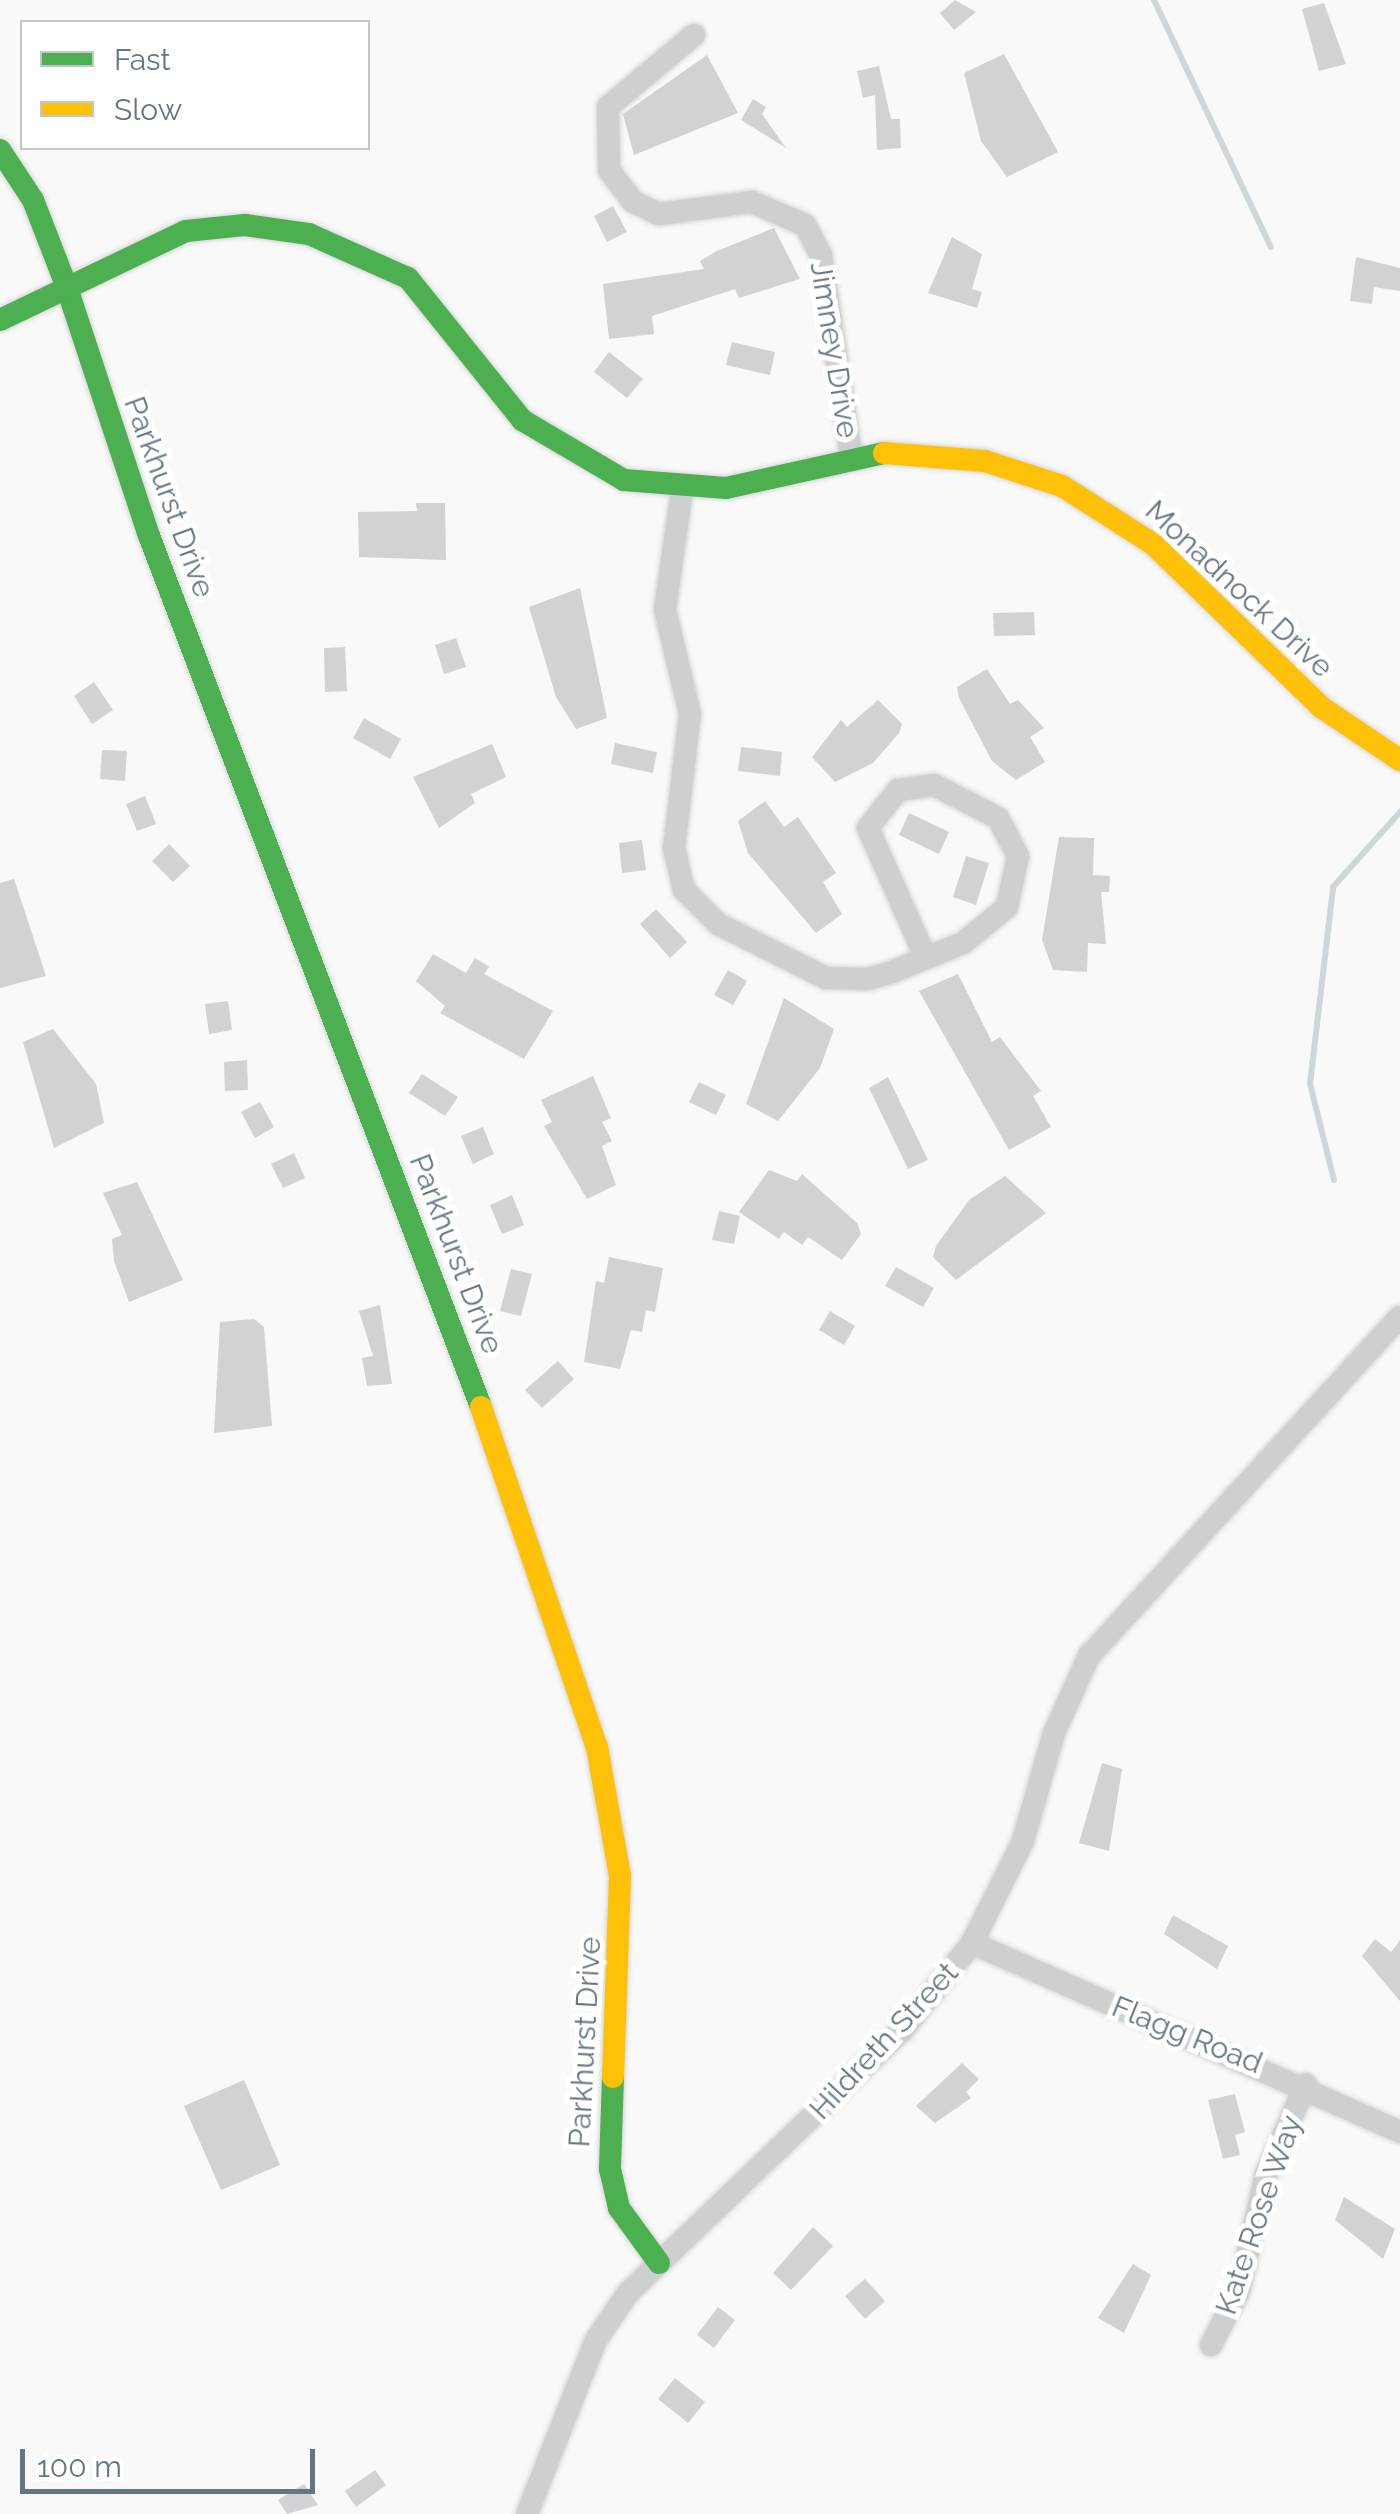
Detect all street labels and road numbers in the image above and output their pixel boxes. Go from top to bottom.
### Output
street label: Jimney Drive [802,259,866,441]
street label: Parkhurst Drive [116,392,222,602]
street label: Monadnock Drive [1138,493,1340,685]
street label: Parkhurst Drive [401,1149,511,1359]
street label: Parkhurst Drive [562,1936,608,2148]
street label: Hildreth Street [802,1955,966,2127]
street label: Flagg Road [1107,1989,1267,2081]
street label: Kate Rose Way [1208,2110,1310,2320]

